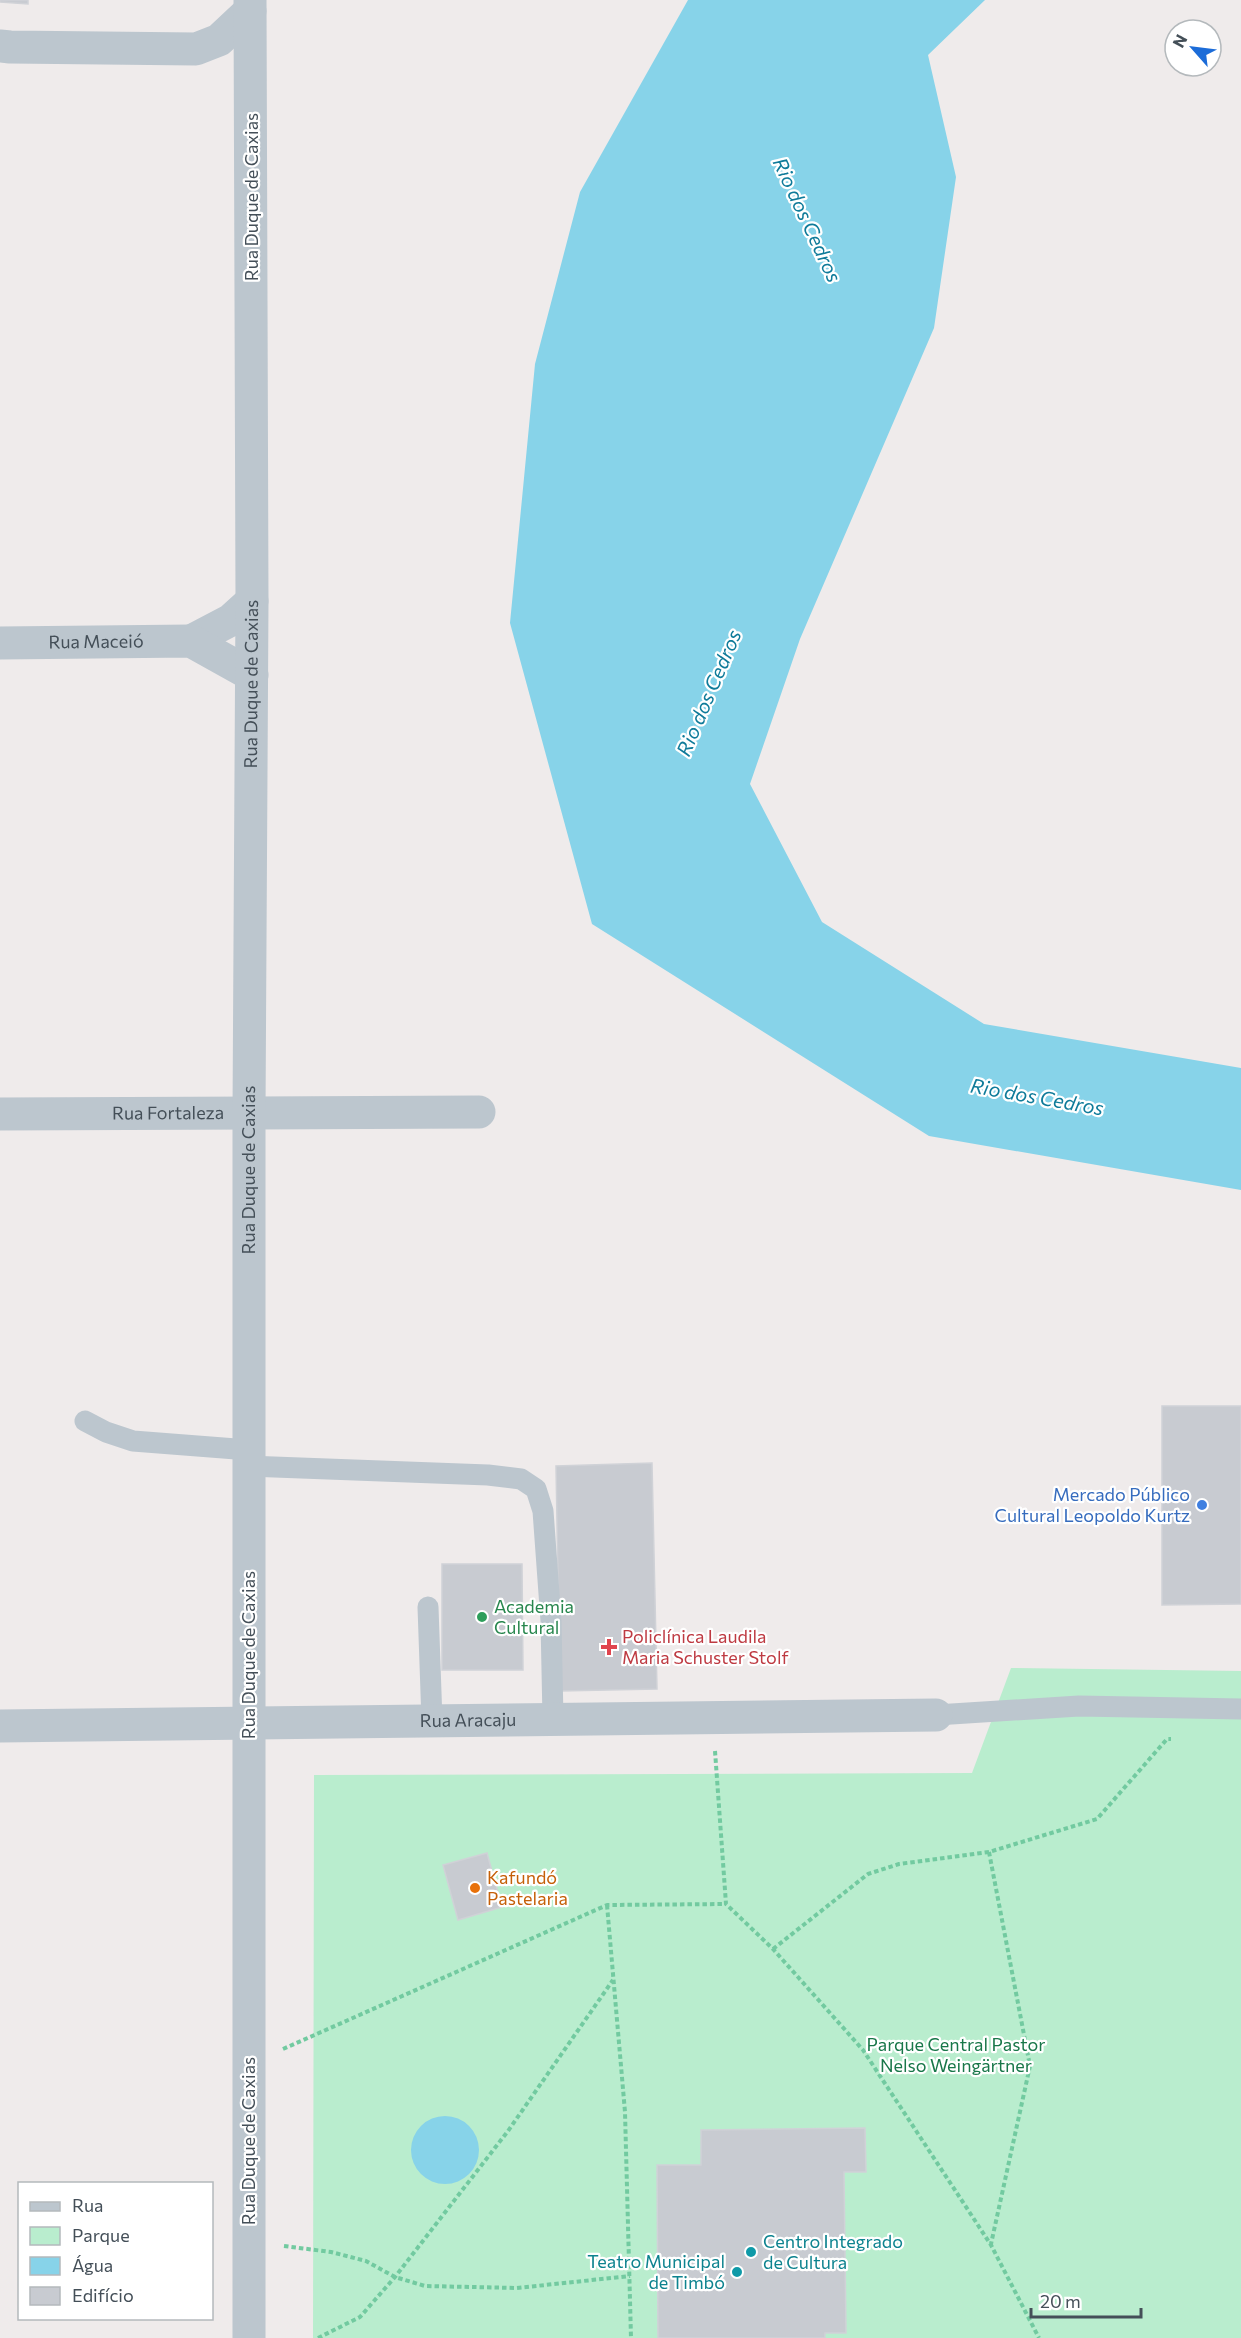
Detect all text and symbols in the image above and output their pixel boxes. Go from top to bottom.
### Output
north arrow [1163,18,1223,78]
text: N [1168,31,1191,50]
street label: Rua Duque de Caxias [240,113,262,281]
water label: Rio dos Cedros [769,153,847,286]
street label: Rua Duque de Caxias [239,600,262,768]
water label: Rio dos Cedros [671,626,745,759]
street label: Rua Maceió [48,629,144,652]
water label: Rio dos Cedros [969,1072,1106,1120]
street label: Rua Duque de Caxias [237,1086,259,1254]
street label: Rua Fortaleza [112,1101,224,1124]
place label: Mercado Público Cultural Leopoldo Kurtz [995,1483,1190,1526]
marker: Mercado Público Cultural Leopoldo Kurtz [1195,1498,1209,1512]
street label: Rua Duque de Caxias [237,1571,259,1739]
place label: Academia Cultural [494,1595,574,1638]
marker: Academia Cultural [475,1610,489,1624]
place label: Policlínica Laudila Maria Schuster Stolf [622,1625,789,1668]
marker: Policlínica Laudila Maria Schuster Stolf [600,1638,618,1656]
street label: Rua Aracaju [419,1708,516,1731]
place label: Kafundó Pastelaria [487,1866,568,1909]
marker: Kafundó Pastelaria [468,1881,482,1895]
park label: Parque Central Pastor Nelso Weingärtner [866,2033,1046,2076]
street label: Rua Duque de Caxias [237,2057,259,2225]
legend [18,2182,213,2320]
text: Rua [72,2194,103,2216]
text: Parque [72,2224,130,2246]
place label: Centro Integrado de Cultura [763,2230,903,2273]
marker: Centro Integrado de Cultura [744,2245,758,2259]
place label: Teatro Municipal de Timbó [587,2250,725,2293]
text: Água [72,2254,113,2276]
marker: Teatro Municipal de Timbó [730,2265,744,2279]
scale bar [1031,2281,1140,2319]
text: Edifício [72,2284,134,2306]
text: 20 m [1040,2290,1081,2312]

